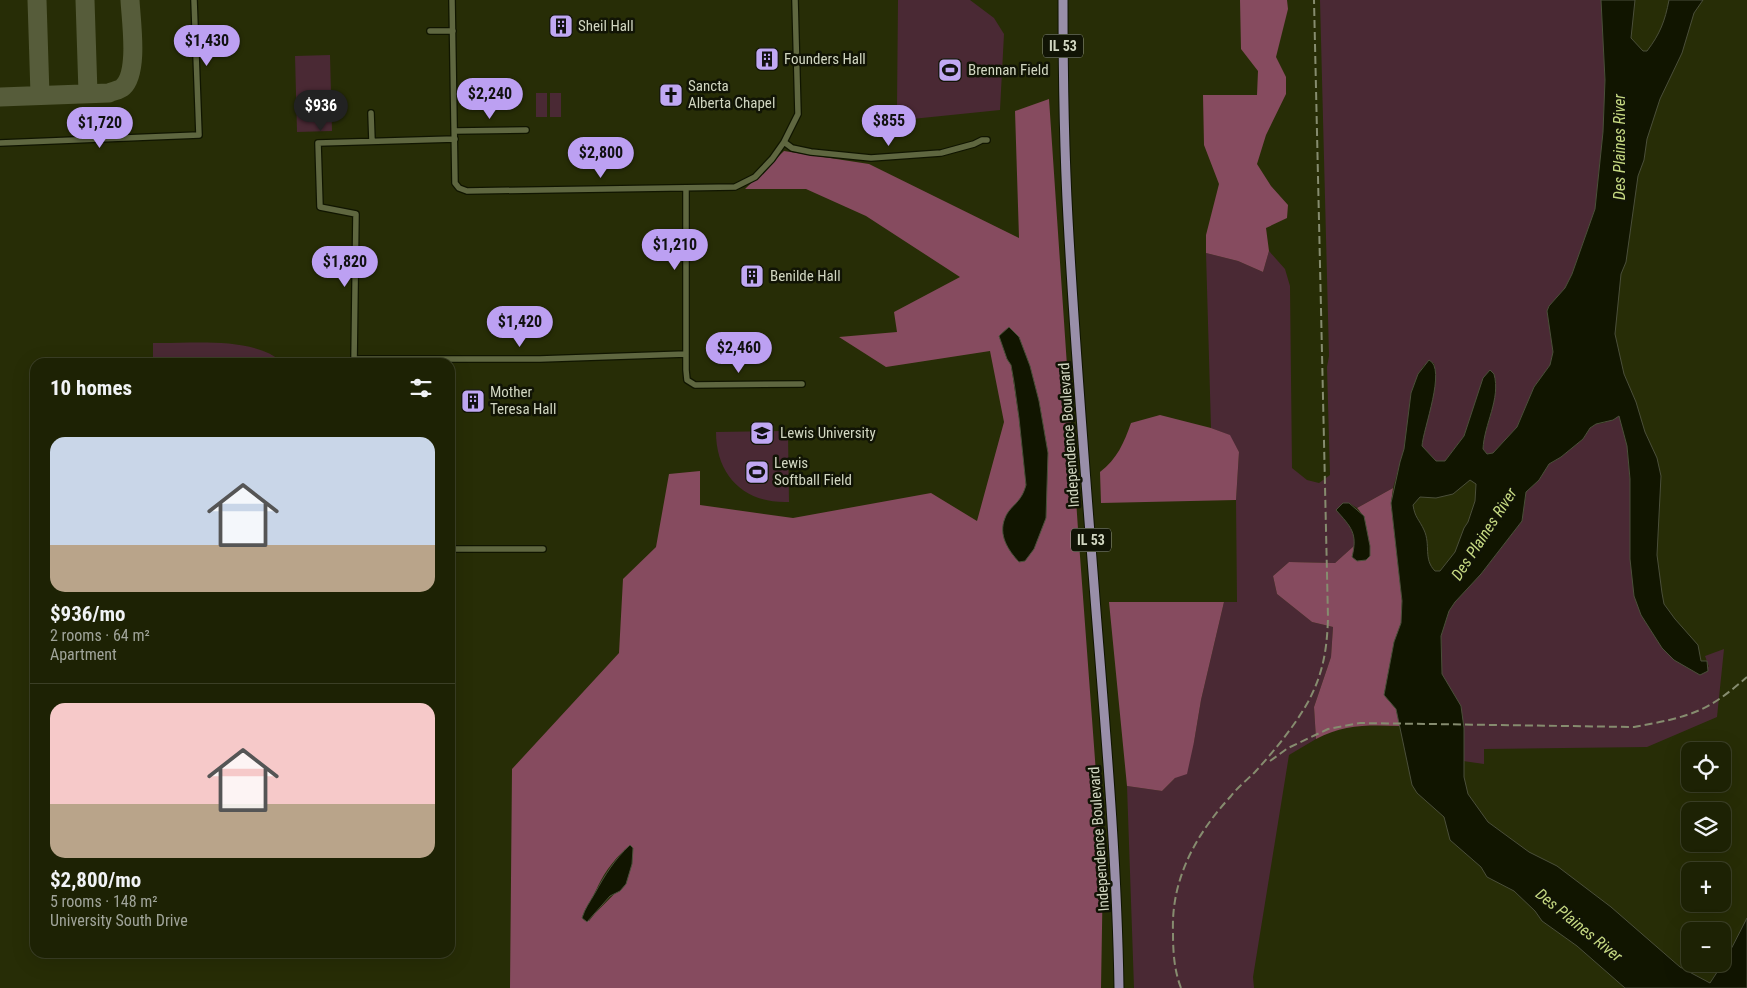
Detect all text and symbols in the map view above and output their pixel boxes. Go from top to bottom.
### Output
building icon: Sheil Hall [548,13,574,39]
place label: Sheil Hall [578,17,634,35]
pin: $1,430 [166,24,248,67]
text: $1,430 [185,31,229,50]
road number: IL 53 [1043,34,1083,58]
building icon: Founders Hall [754,46,780,72]
place label: Founders Hall [784,50,866,68]
sports icon: Brennan Field [937,57,963,83]
place label: Brennan Field [968,61,1049,79]
place label: Sancta Alberta Chapel [688,77,775,112]
pin: $2,240 [449,78,531,120]
church icon: Sancta Alberta Chapel [658,82,684,108]
text: $2,240 [468,84,512,103]
pin: $936 [291,90,351,132]
water label: Des Plaines River [1610,93,1629,200]
text: $936 [305,96,337,115]
pin: $855 [859,104,919,147]
pin: $1,720 [59,106,141,149]
text: $855 [873,111,905,130]
text: $1,720 [78,113,122,132]
pin: $2,800 [560,136,642,179]
text: $2,800 [579,143,623,162]
pin: $1,210 [634,228,716,271]
text: $1,210 [653,235,697,254]
pin: $1,820 [304,246,386,288]
text: $1,820 [323,252,367,271]
building icon: Benilde Hall [739,263,765,289]
place label: Benilde Hall [770,267,841,285]
pin: $1,420 [479,306,561,348]
text: $1,420 [498,312,542,331]
pin: $2,460 [698,332,780,374]
text: $2,460 [717,338,761,357]
street label: Independence Boulevard [1055,362,1083,508]
icon: filters [407,374,435,402]
text: 10 homes [50,376,132,400]
place label: Mother Teresa Hall [490,383,556,418]
building icon: Mother Teresa Hall [460,388,486,414]
school or university icon: Lewis University [749,420,775,446]
place label: Lewis University [780,424,876,442]
place label: Lewis Softball Field [774,454,852,489]
sports icon: Lewis Softball Field [744,459,770,485]
icon: home [198,470,288,560]
water label: Des Plaines River [1447,483,1521,584]
road number: IL 53 [1071,528,1111,552]
text: $936/mo [50,602,125,626]
text: 2 rooms · 64 m² [50,626,150,645]
text: Apartment [50,645,117,664]
icon: home [198,735,288,825]
map controls [1681,742,1731,972]
button: locate [1681,742,1731,792]
street label: Independence Boulevard [1085,766,1113,912]
button: layers [1681,802,1731,852]
button: + [1681,862,1731,912]
text: $2,800/mo [50,868,141,892]
water label: Des Plaines River [1532,884,1627,966]
text: 5 rooms · 148 m² [50,892,158,911]
text: University South Drive [50,911,188,930]
button: − [1681,922,1731,972]

